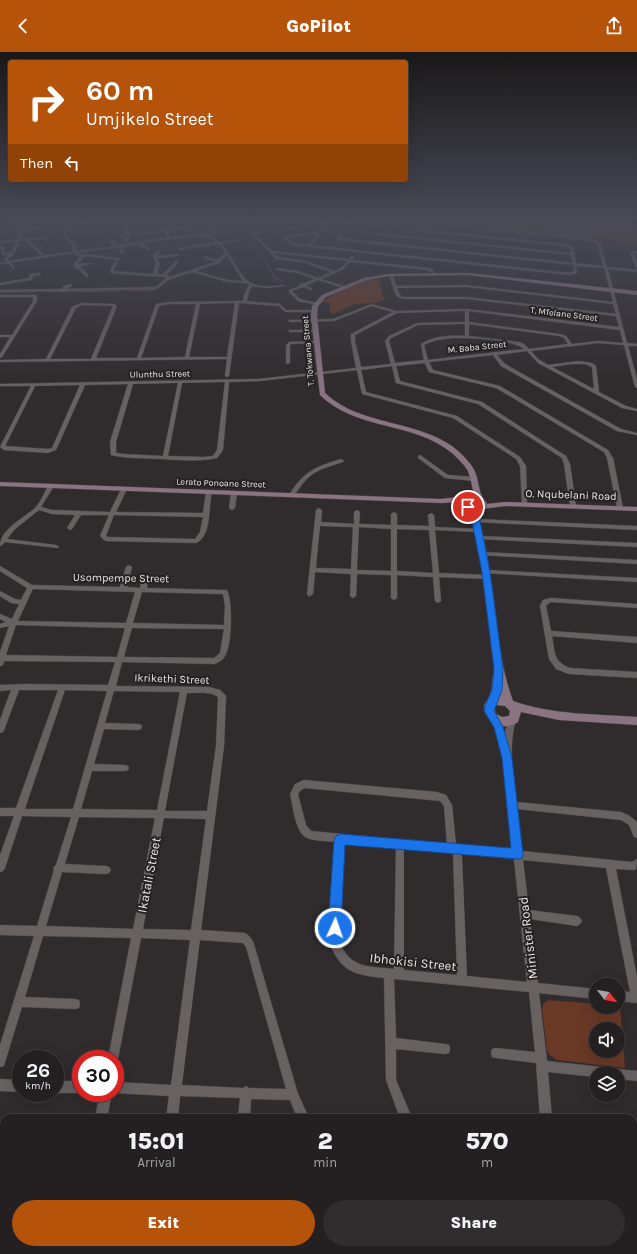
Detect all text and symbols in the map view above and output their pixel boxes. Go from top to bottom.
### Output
icon: back [12,15,34,37]
text: GoPilot [286,15,351,37]
icon: share [603,15,625,37]
text: 60 m [86,74,154,107]
icon: right [20,76,72,128]
text: Umjikelo Street [86,108,214,130]
icon: left [61,152,83,174]
text: Then [20,154,53,172]
street label: T. Mfelane Street [530,305,599,323]
street label: T. Tokwana Street [300,315,316,387]
street label: M. Baba Street [447,339,507,355]
street label: Ulunthu Street [130,368,191,380]
street label: Lerato Ponoane Street [176,476,267,490]
street label: O. Nqubelani Road [525,487,617,503]
pin [451,490,485,524]
icon: arrive [457,496,479,518]
street label: Usompempe Street [73,571,169,585]
street label: Ikrikethi Street [134,671,210,687]
street label: Ikatali Street [134,836,164,914]
street label: Minister Road [516,896,540,980]
position arrow [314,907,356,949]
street label: Ibhokisi Street [369,950,457,974]
north arrow [589,978,625,1014]
map controls [589,978,625,1102]
button: sound [589,1022,625,1058]
speed limit sign: 30 [72,1050,124,1102]
text: 26 [26,1059,50,1082]
button: layers [589,1066,625,1102]
text: km/h [25,1080,51,1092]
text: 15:01 [128,1127,185,1155]
text: 2 [318,1127,333,1155]
text: 570 [465,1127,509,1155]
text: Arrival [138,1155,176,1170]
text: min [313,1155,337,1170]
text: m [481,1155,493,1170]
button: Exit [12,1200,315,1246]
button: Share [323,1200,625,1246]

